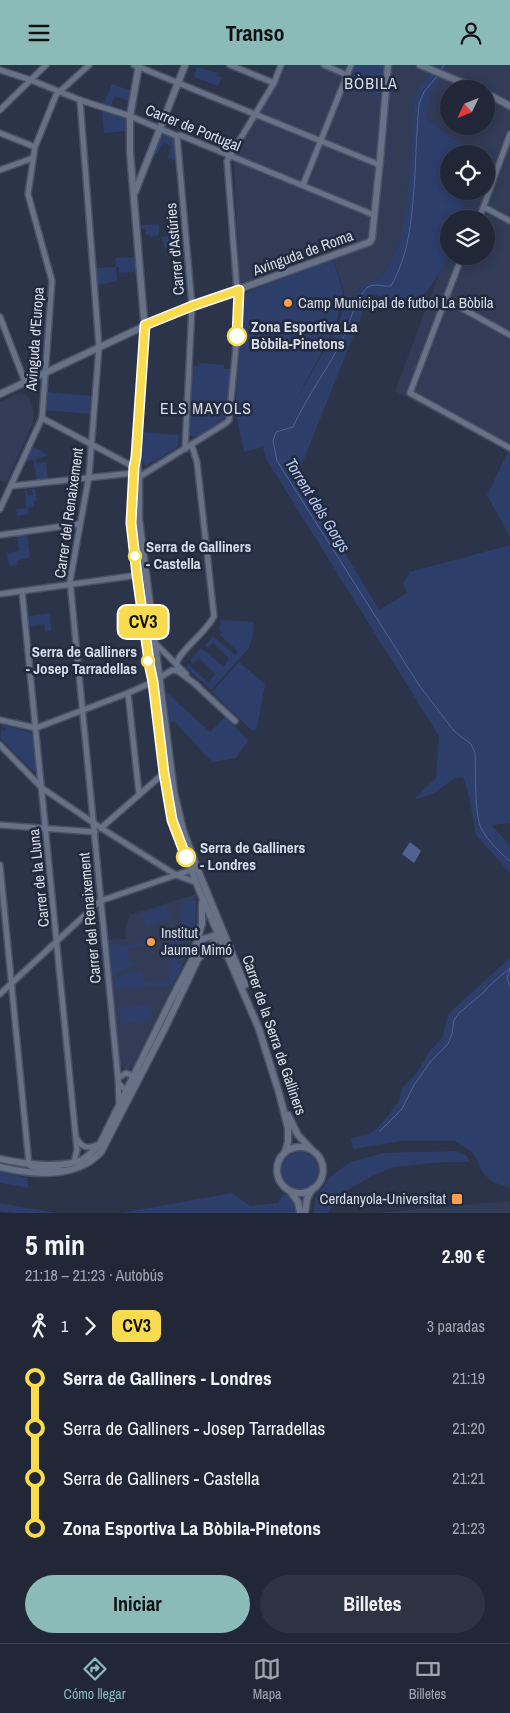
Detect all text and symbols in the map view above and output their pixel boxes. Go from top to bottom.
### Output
text: Transo [225,18,285,48]
icon: menu [25,19,53,47]
icon: person [457,19,485,47]
district label: BÒBILA [344,72,398,94]
north arrow [440,80,495,135]
map controls [440,80,495,265]
street label: Carrer de Portugal [142,99,244,156]
button: locate [440,145,495,200]
street label: Carrer d'Astúries [160,202,189,296]
button: layers [440,210,495,265]
street label: Avinguda de Roma [249,225,356,281]
street label: Avinguda d'Europa [20,286,49,393]
place label: Camp Municipal de futbol La Bòbila [298,292,494,313]
marker: Camp Municipal de futbol La Bòbila [282,297,294,309]
place label: Zona Esportiva La Bòbila-Pinetons [251,316,358,354]
marker: Zona Esportiva La Bòbila-Pinetons [227,326,247,346]
district label: ELS MAYOLS [160,397,252,419]
street label: Carrer del Renaixement [49,446,88,579]
water label: Torrent dels Gorgs [280,454,356,557]
place label: Serra de Galliners - Castella [146,536,251,574]
marker: Serra de Galliners - Castella [128,549,142,563]
line badge: CV3 [114,606,172,638]
text: CV3 [129,609,157,634]
place label: Serra de Galliners - Josep Tarradellas [26,641,137,679]
marker: Serra de Galliners - Josep Tarradellas [141,654,155,668]
street label: Carrer de la Lluna [23,828,54,928]
place label: Serra de Galliners - Londres [200,837,305,875]
marker: Serra de Galliners - Londres [176,847,196,867]
street label: Carrer del Renaixement [73,851,106,984]
place label: Institut Jaume Mimó [161,922,232,960]
marker: Institut Jaume Mimó [145,936,157,948]
street label: Carrer de la Serra de Galliners [237,952,312,1118]
place label: Cerdanyola-Universitat [320,1188,447,1209]
marker: Cerdanyola-Universitat [450,1192,464,1206]
text: 5 min [25,1226,85,1264]
text: 2.90 € [442,1243,485,1269]
text: 21:18 – 21:23 · Autobús [25,1264,164,1286]
icon: walk [25,1312,53,1340]
icon: forward [76,1312,104,1340]
text: CV3 [122,1313,151,1338]
text: 1 [61,1315,68,1337]
text: 3 paradas [427,1315,485,1337]
text: Serra de Galliners - Londres [63,1365,272,1391]
text: 21:19 [452,1367,485,1389]
text: Serra de Galliners - Josep Tarradellas [63,1415,325,1441]
text: 21:20 [452,1417,485,1439]
text: Serra de Galliners - Castella [63,1465,260,1491]
text: 21:21 [452,1467,485,1489]
text: Zona Esportiva La Bòbila-Pinetons [63,1515,321,1541]
text: 21:23 [452,1517,485,1539]
button: Iniciar [25,1575,250,1633]
button: Billetes [260,1575,485,1633]
tab: Cómo llegar [64,1655,126,1703]
tab: Mapa [253,1655,281,1703]
tab: Billetes [409,1655,446,1703]

